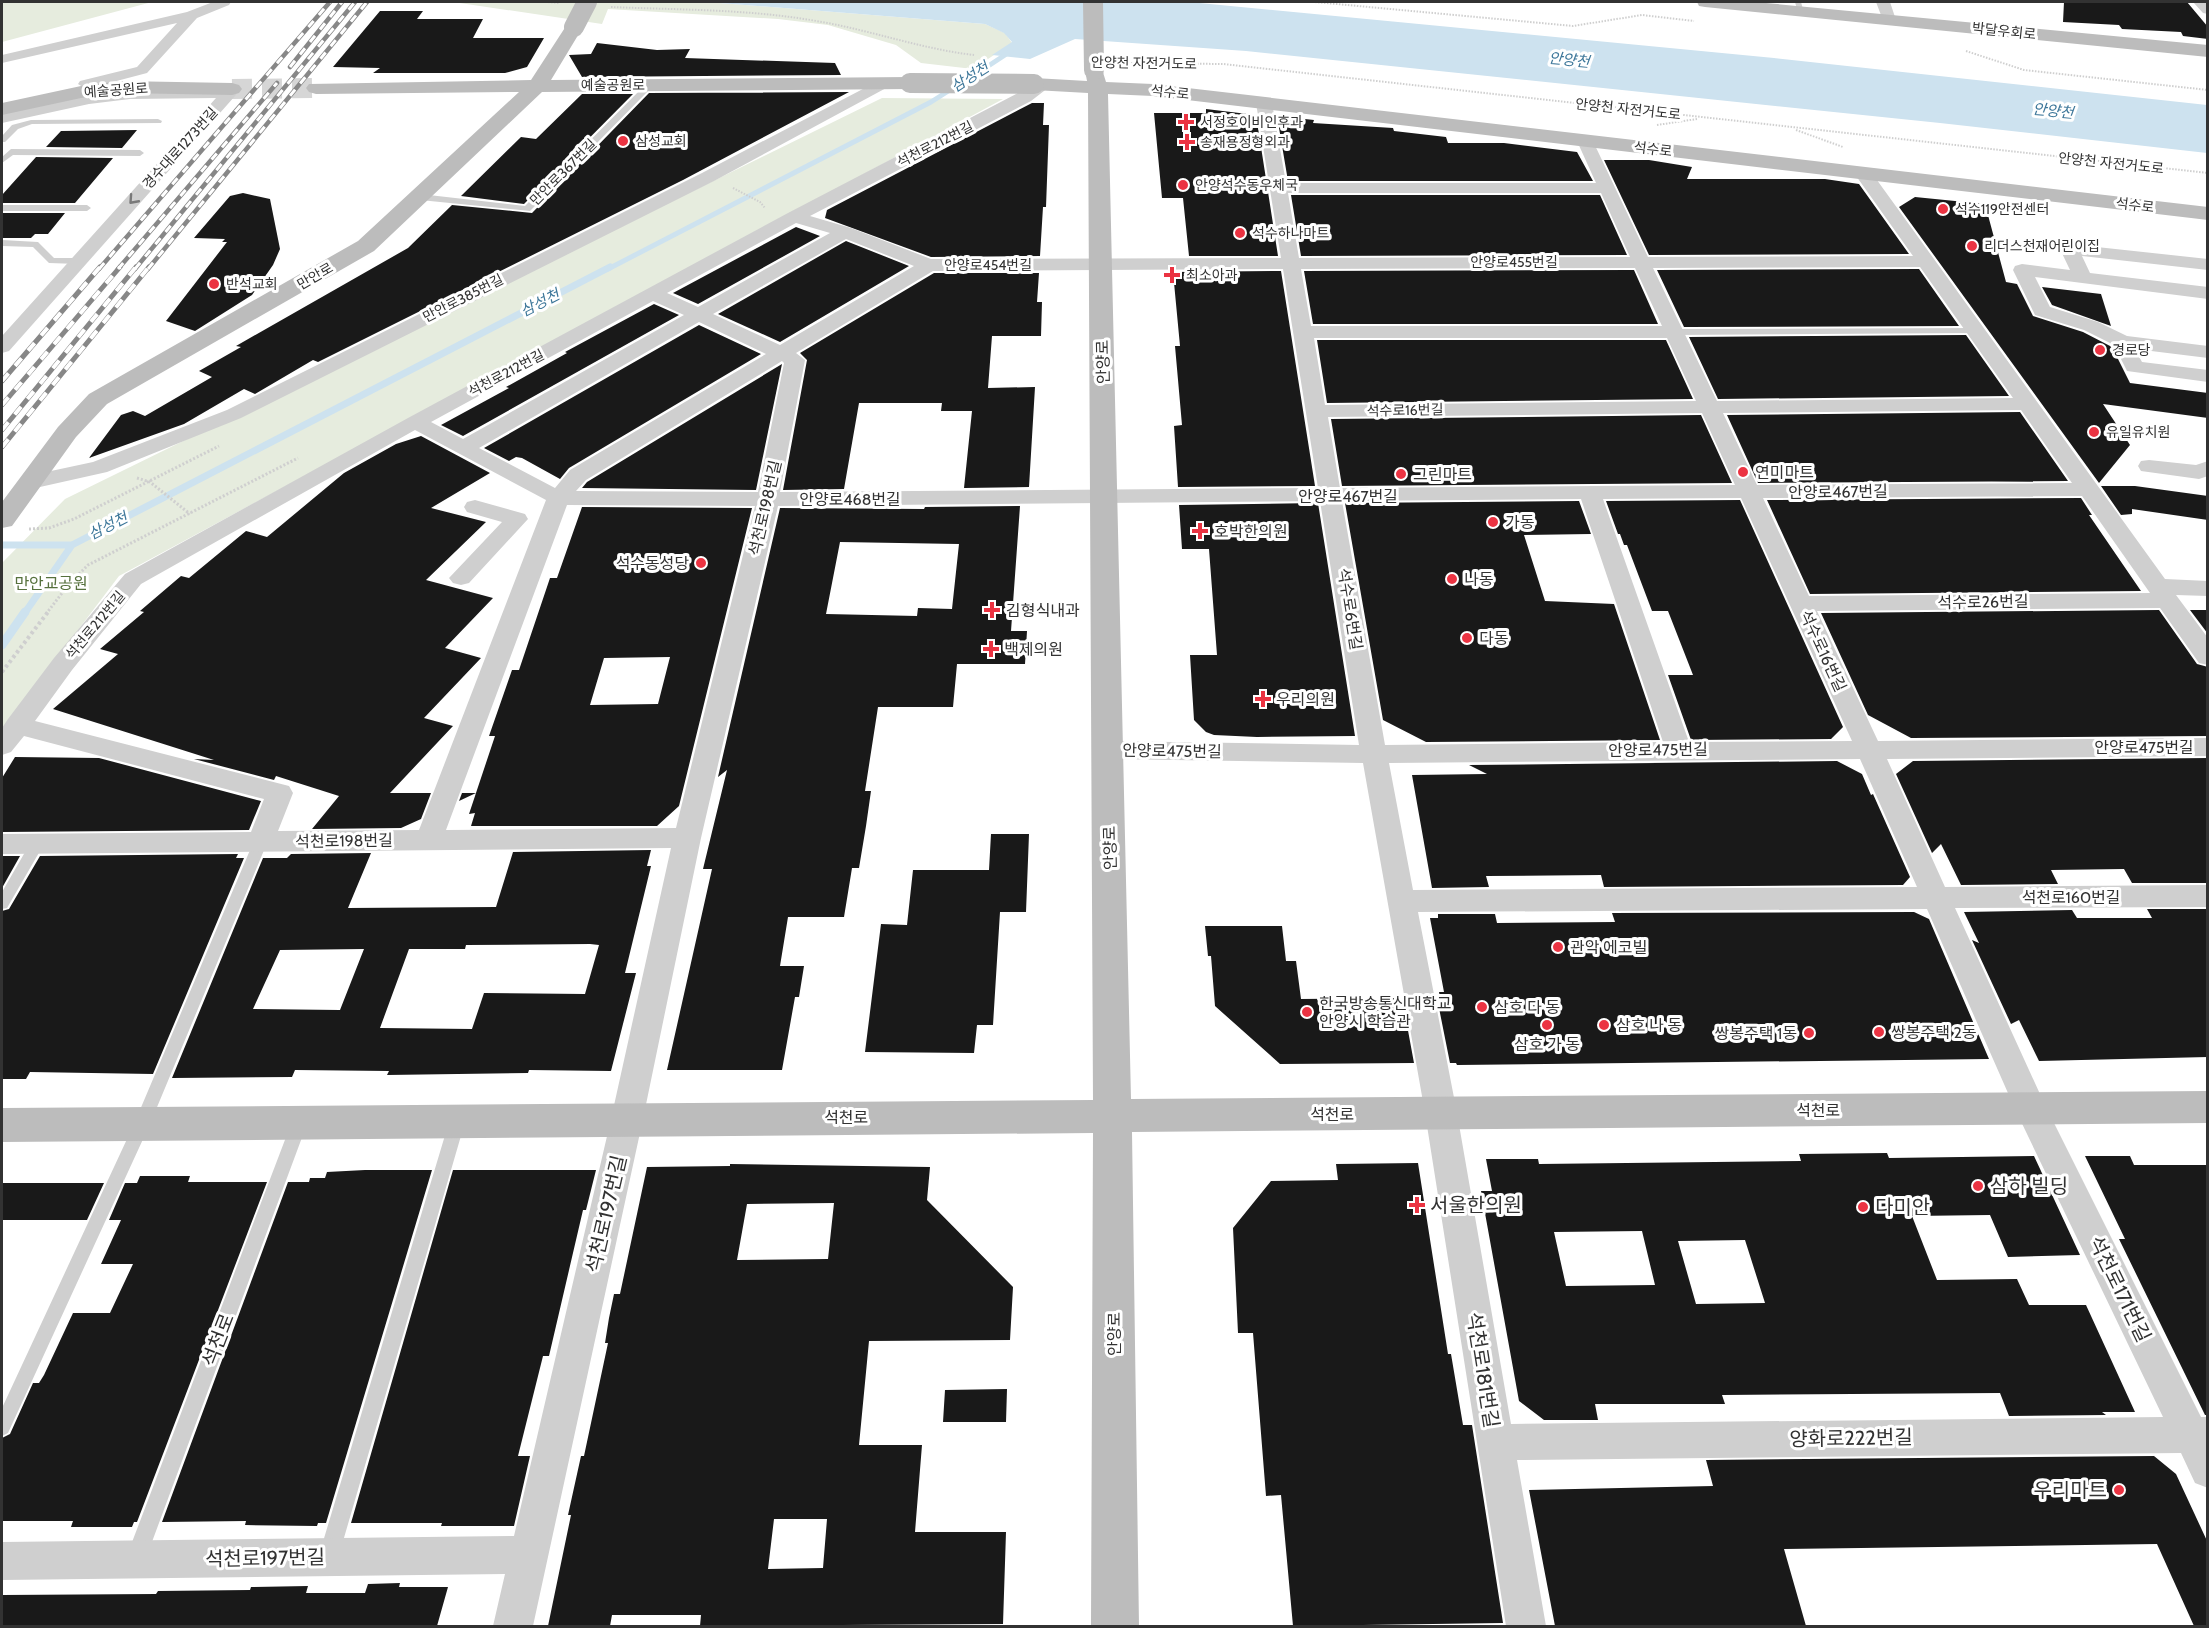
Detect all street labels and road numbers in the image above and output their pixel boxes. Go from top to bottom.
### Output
street label: 박달우회로 [1971,19,2037,43]
street label: 안양천 자전거도로 [1091,53,1197,73]
street label: 예술공원로 [581,76,645,94]
street label: 예술공원로 [83,79,149,101]
street label: 석수로 [1150,81,1190,103]
street label: 안양천 자전거도로 [1574,94,1682,124]
street label: 경수대로1273번길 [139,103,221,193]
street label: 석천로212번길 [894,117,976,171]
street label: 만안로367번길 [526,135,600,209]
street label: 석수로 [1633,138,1673,160]
street label: 안양천 자전거도로 [2057,148,2165,178]
street label: 석수로 [2115,194,2155,216]
street label: 안양로455번길 [1470,253,1558,271]
street label: 안양로454번길 [944,256,1032,274]
street label: 만안로 [294,258,336,293]
street label: 만안로385번길 [420,270,506,326]
street label: 안양로 [1093,339,1113,384]
street label: 석천로212번길 [465,345,547,401]
street label: 석수로16번길 [1366,400,1444,420]
street label: 석천로198번길 [745,458,785,558]
street label: 안양로467번길 [1788,482,1888,502]
street label: 안양로467번길 [1298,487,1398,506]
street label: 안양로468번길 [799,490,901,509]
street label: 석수로6번길 [1334,567,1366,651]
street label: 석천로212번길 [61,587,129,663]
street label: 석수로26번길 [1937,592,2029,612]
street label: 석수로16번길 [1796,607,1850,695]
street label: 안양로475번길 [2094,738,2194,757]
street label: 안양로475번길 [1608,740,1708,760]
street label: 안양로475번길 [1122,741,1222,761]
street label: 안양로 [1100,825,1120,870]
street label: 석천로198번길 [295,831,393,851]
street label: 석천로160번길 [2021,888,2121,907]
street label: 석천로 [1796,1101,1840,1120]
street label: 석천로 [1310,1105,1354,1124]
street label: 석천로 [824,1108,868,1127]
street label: 석천로197번길 [581,1153,631,1275]
street label: 석천로171번길 [2084,1232,2156,1346]
street label: 석천로 [197,1310,239,1370]
street label: 석천로181번길 [1462,1310,1504,1430]
street label: 안양로 [1105,1312,1124,1356]
street label: 양화로222번길 [1789,1425,1913,1451]
street label: 석천로197번길 [205,1545,325,1571]

